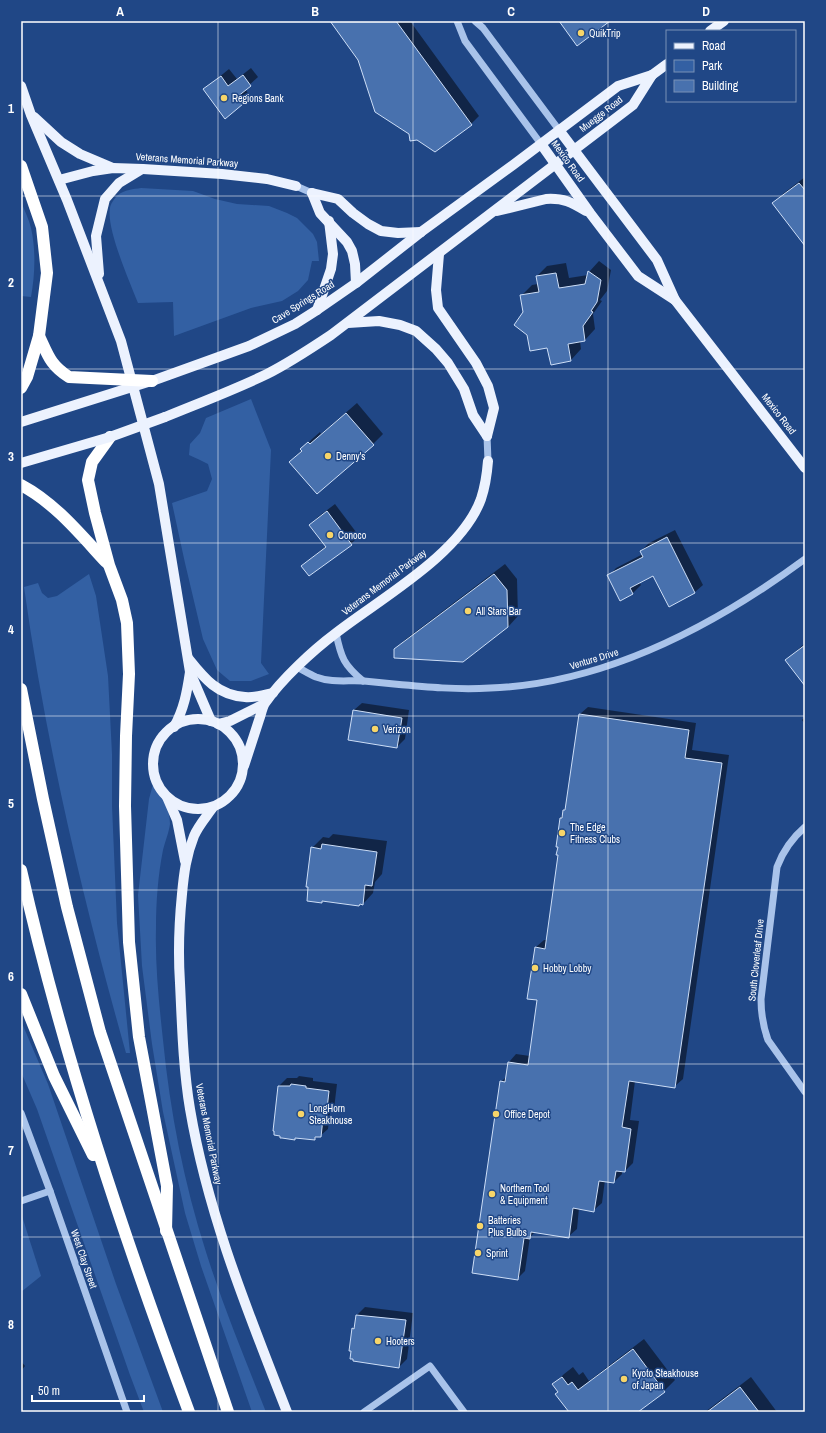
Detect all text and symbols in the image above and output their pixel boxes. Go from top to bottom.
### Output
text: A [116,3,124,20]
text: B [311,3,319,20]
text: C [507,3,515,20]
text: D [702,3,710,20]
place label: QuikTrip [589,27,621,40]
marker: QuikTrip [576,28,586,38]
legend [666,30,796,102]
text: Road [702,38,726,54]
text: Park [702,58,722,74]
text: Building [702,78,739,94]
place label: Regions Bank [232,92,284,105]
marker: Regions Bank [219,93,229,103]
street label: Muegge Road [577,93,625,135]
text: 1 [8,100,14,117]
street label: Mexico Road [549,138,587,184]
street label: Veterans Memorial Parkway [135,150,239,170]
text: 2 [8,274,14,291]
street label: Cave Springs Road [269,278,337,326]
street label: Mexico Road [759,391,799,437]
text: 3 [8,448,14,465]
place label: Denny's [336,450,365,463]
marker: Denny's [323,451,333,461]
place label: Conoco [338,529,367,542]
marker: Conoco [325,530,335,540]
street label: Veterans Memorial Parkway [339,545,430,618]
place label: All Stars Bar [475,605,522,618]
marker: All Stars Bar [463,606,473,616]
text: 4 [8,621,14,638]
street label: Venture Drive [568,645,620,673]
place label: Verizon [383,723,411,736]
marker: Verizon [370,724,380,734]
text: 5 [8,795,14,812]
place label: The Edge Fitness Clubs [570,821,620,846]
marker: The Edge Fitness Clubs [557,828,567,838]
street label: South Cloverleaf Drive [745,918,767,1002]
place label: Hobby Lobby [543,962,592,975]
marker: Hobby Lobby [530,963,540,973]
text: 6 [8,968,14,985]
street label: Veterans Memorial Parkway [193,1082,225,1186]
place label: LongHorn Steakhouse [309,1102,353,1127]
place label: Office Depot [504,1108,551,1121]
marker: LongHorn Steakhouse [296,1109,306,1119]
marker: Office Depot [491,1109,501,1119]
text: 7 [8,1142,14,1159]
place label: Northern Tool & Equipment [500,1182,549,1207]
marker: Northern Tool & Equipment [487,1189,497,1199]
place label: Batteries Plus Bulbs [488,1214,527,1239]
marker: Batteries Plus Bulbs [475,1221,485,1231]
street label: West Clay Street [68,1228,100,1291]
place label: Sprint [486,1247,509,1260]
marker: Sprint [473,1248,483,1258]
text: 8 [8,1316,14,1333]
place label: Hooters [386,1335,415,1348]
marker: Hooters [373,1336,383,1346]
place label: Kyoto Steakhouse of Japan [632,1367,699,1392]
marker: Kyoto Steakhouse of Japan [619,1374,629,1384]
scale bar [32,1377,144,1403]
text: 50 m [38,1383,60,1399]

